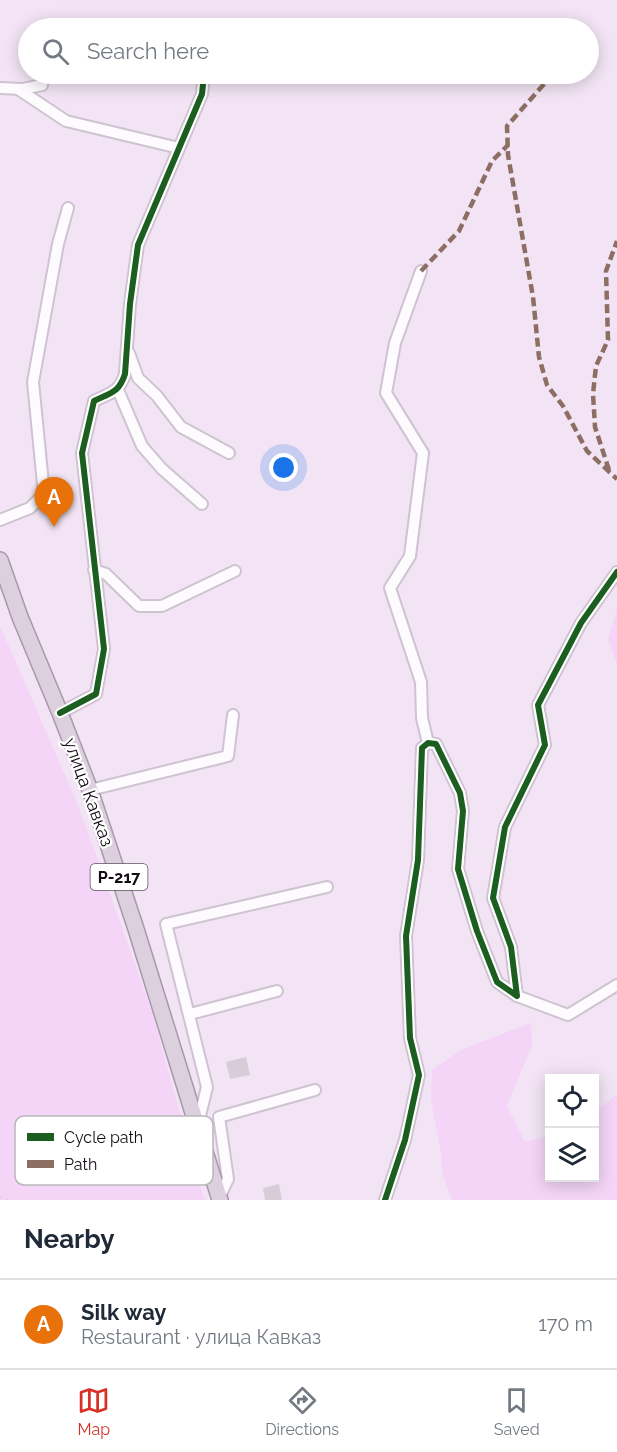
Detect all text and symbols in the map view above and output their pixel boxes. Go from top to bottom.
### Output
search box [18,18,599,84]
icon: search [39,35,72,68]
text: Search here [87,38,209,64]
your location [269,453,298,482]
pin: A [34,478,74,527]
street label: улица Кавказ [60,735,118,849]
road number: Р-217 [90,864,148,890]
map controls [545,1074,599,1182]
button: locate [545,1074,599,1128]
legend [15,1116,213,1185]
text: Cycle path [64,1128,143,1147]
button: layers [545,1128,599,1182]
text: Path [64,1155,97,1174]
text: Nearby [24,1224,114,1254]
text: Silk way [81,1299,166,1325]
text: A [37,1312,50,1336]
text: 170 m [538,1312,593,1336]
text: Restaurant · улица Кавказ [81,1325,321,1349]
tab: Map [77,1384,110,1439]
tab: Directions [265,1384,339,1439]
tab: Saved [494,1384,540,1439]

